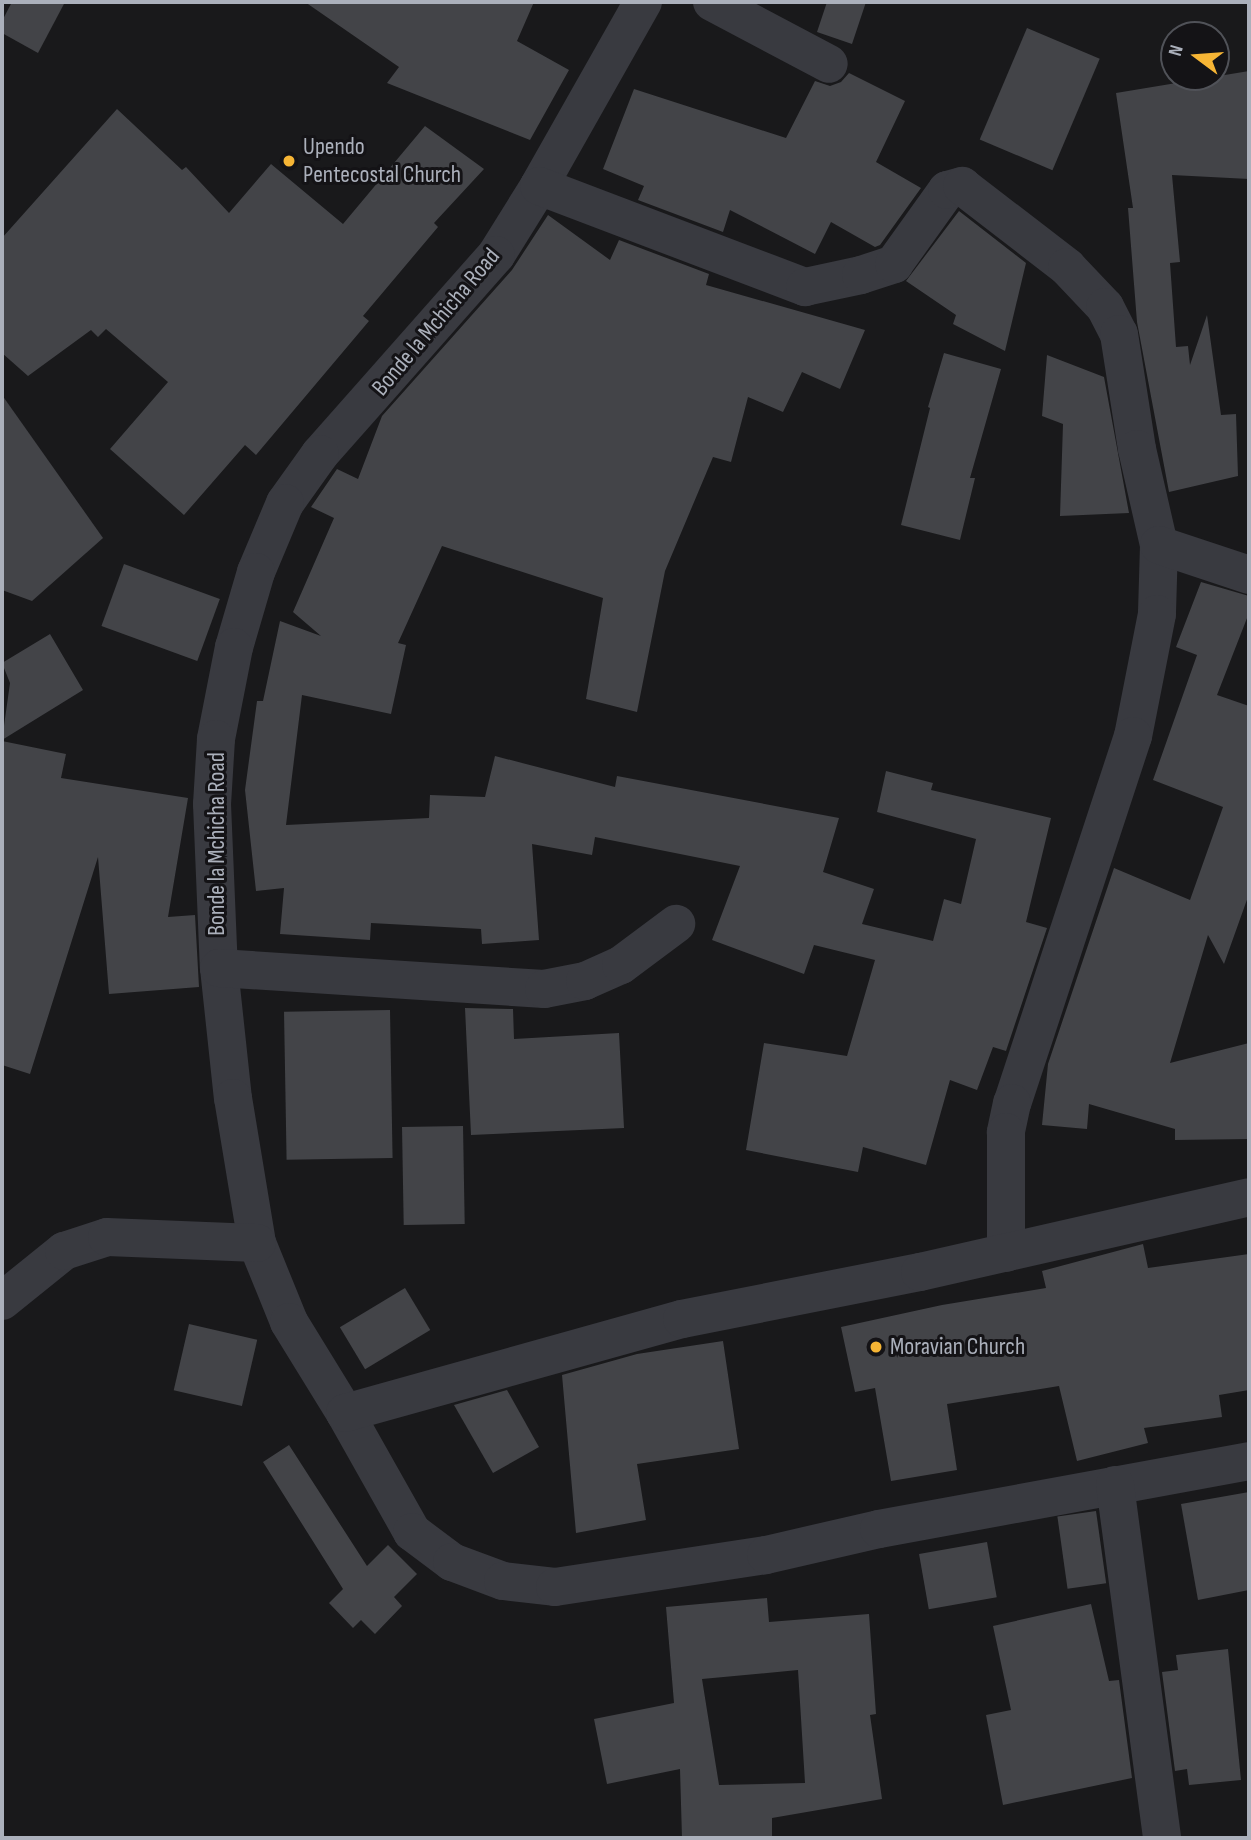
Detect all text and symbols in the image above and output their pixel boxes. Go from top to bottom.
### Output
north arrow [1160,21,1230,91]
text: N [1164,43,1189,59]
place label: Upendo Pentecostal Church [303,133,461,189]
marker: Upendo Pentecostal Church [281,153,297,169]
street label: Bonde la Mchicha Road [366,242,506,402]
street label: Bonde la Mchicha Road [203,752,231,936]
place label: Moravian Church [890,1333,1025,1361]
marker: Moravian Church [868,1339,884,1355]

